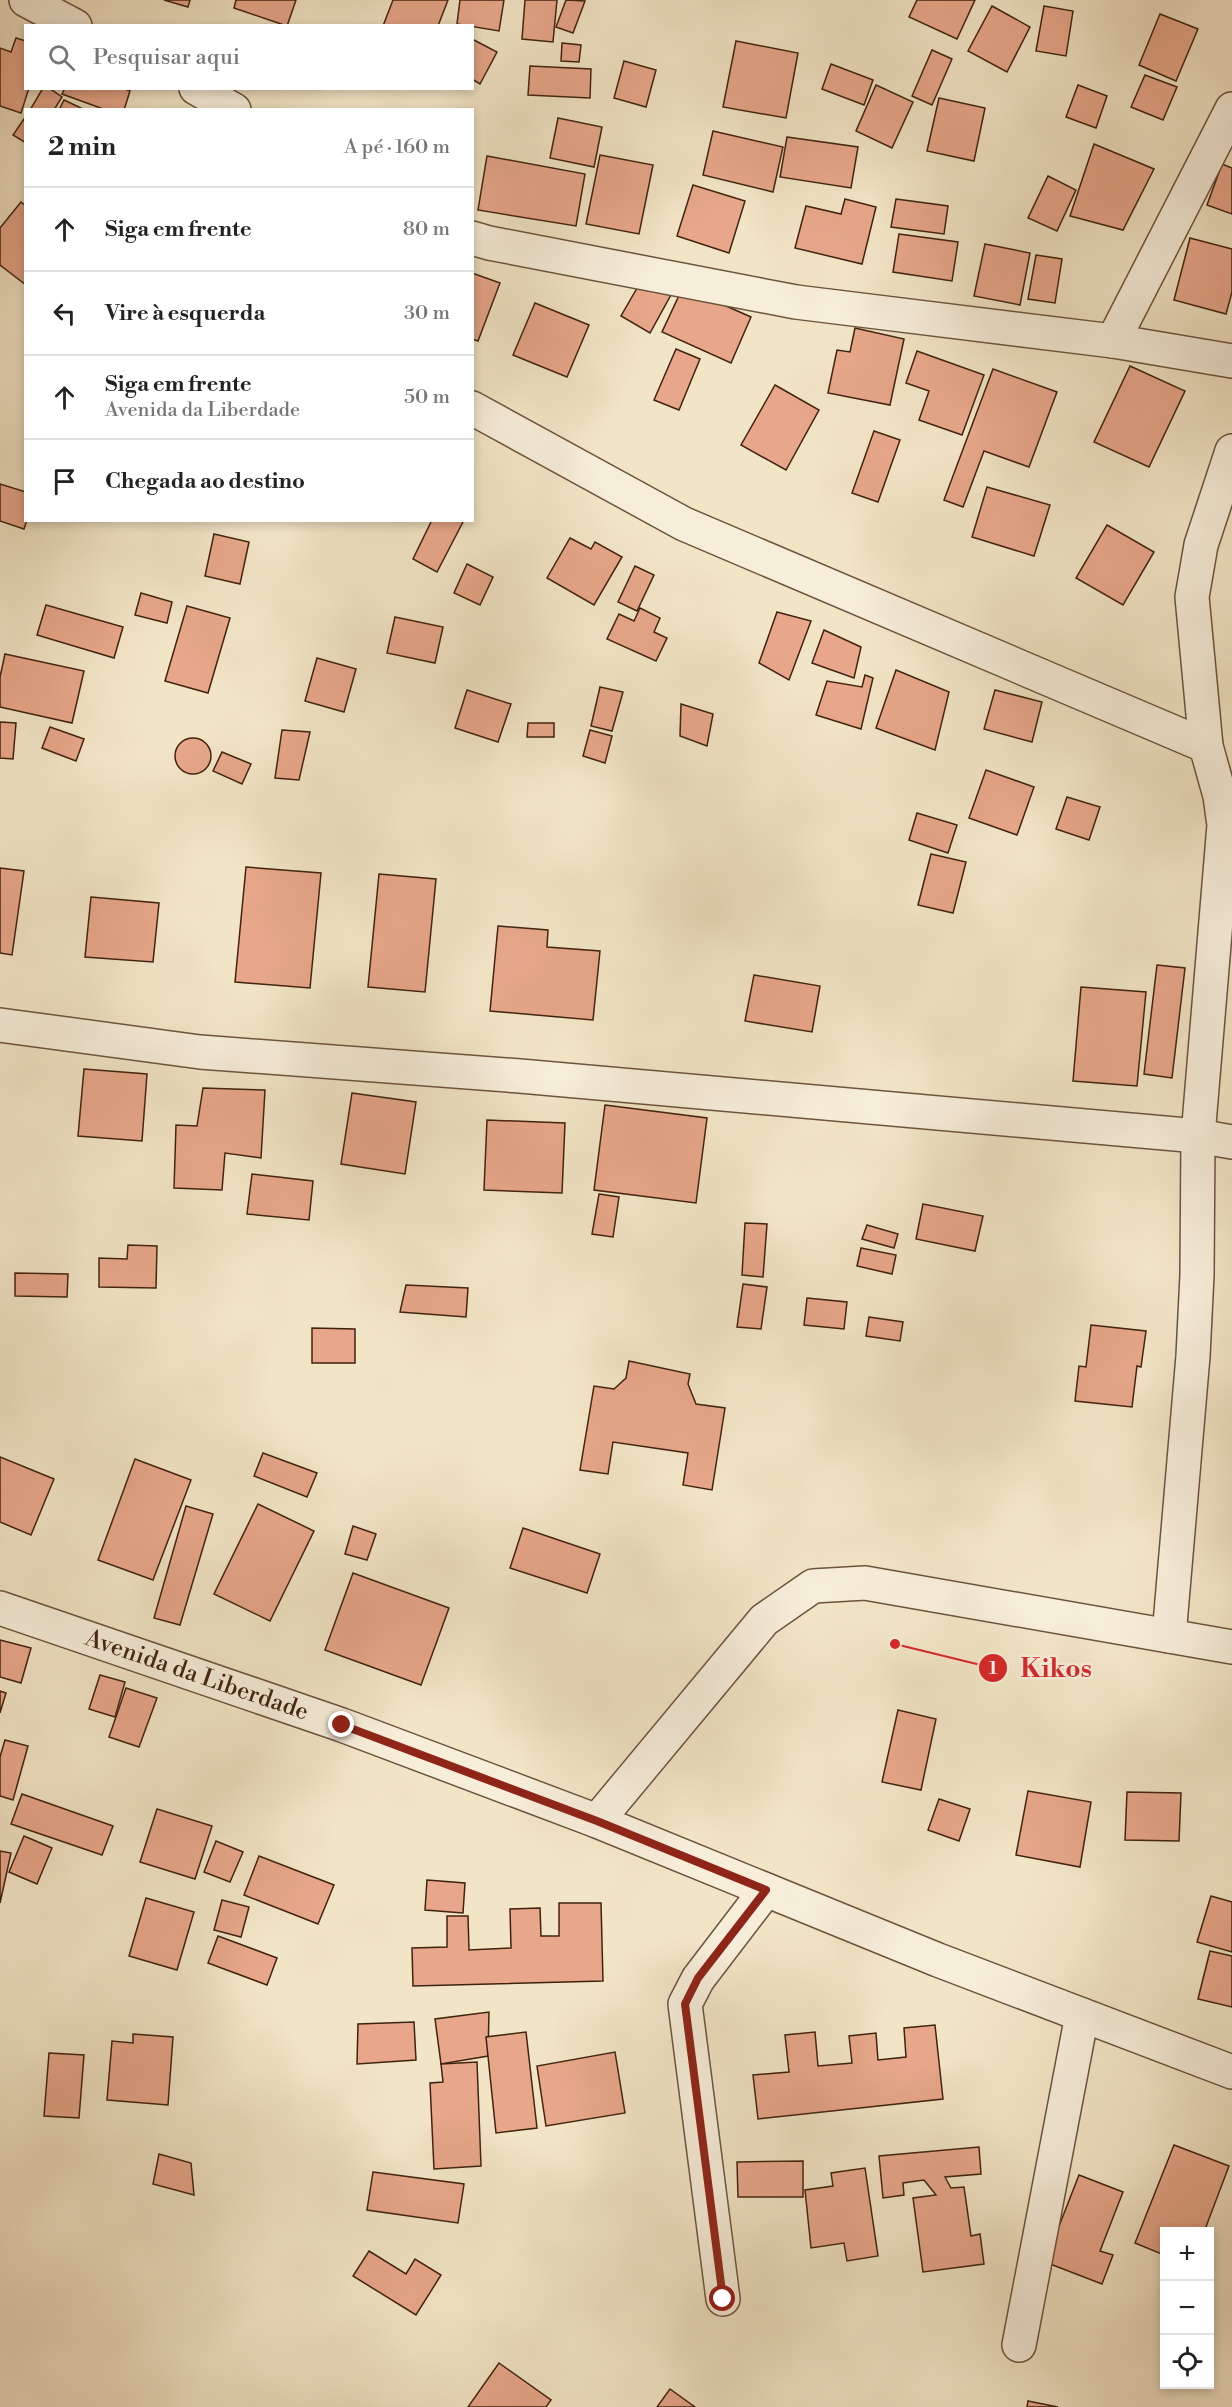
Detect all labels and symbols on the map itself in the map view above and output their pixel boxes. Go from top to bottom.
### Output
street label: Avenida da Liberdade [80,1623,312,1727]
callout: Kikos [978,1646,1104,1690]
text: Kikos [1020,1653,1092,1685]
text: 1 [989,1657,998,1680]
route end [328,1711,354,1737]
route start [709,2285,735,2311]

